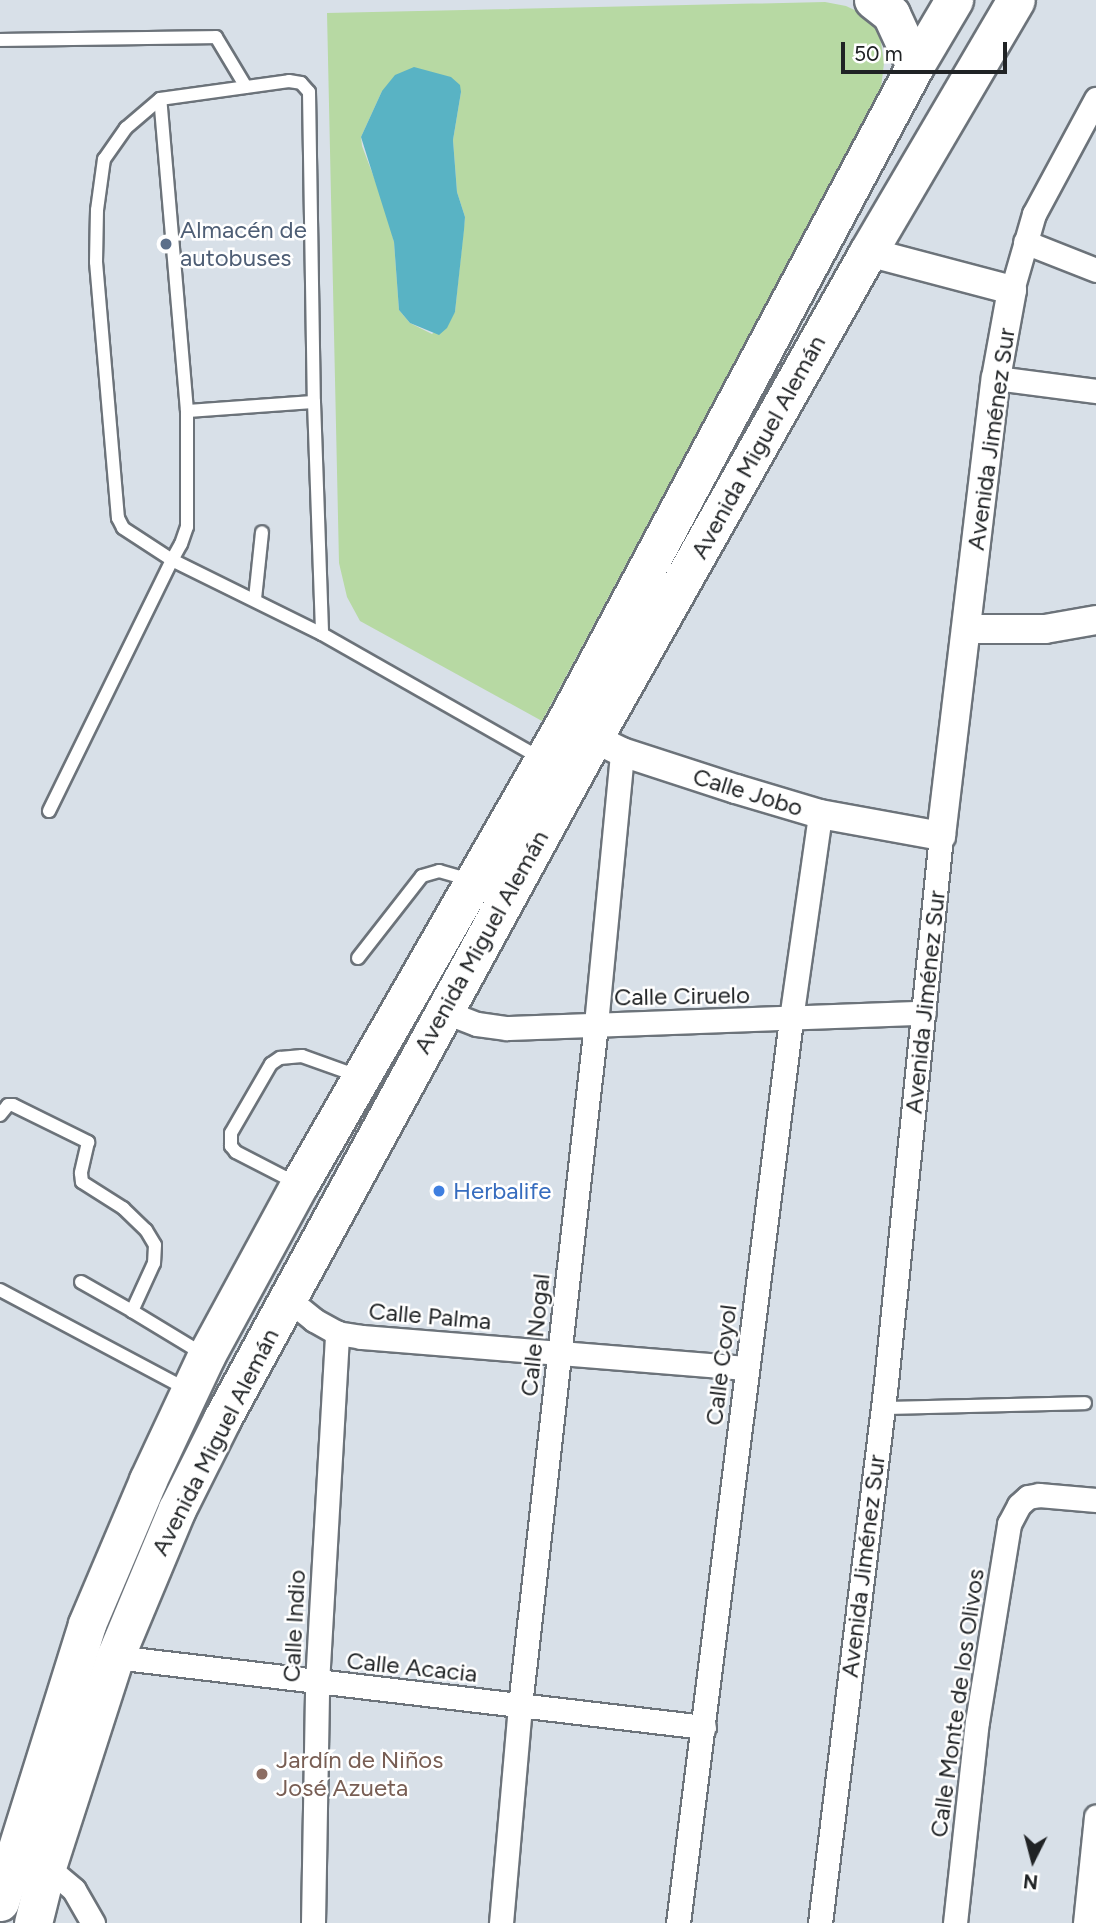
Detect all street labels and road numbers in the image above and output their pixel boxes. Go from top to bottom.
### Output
street label: Avenida Jiménez Sur [961,326,1021,552]
street label: Avenida Miguel Alemán [685,330,831,564]
street label: Calle Jobo [690,762,806,822]
street label: Avenida Miguel Alemán [408,825,554,1059]
street label: Avenida Jiménez Sur [899,889,951,1115]
street label: Calle Ciruelo [614,980,750,1012]
street label: Calle Nogal [514,1272,556,1398]
street label: Calle Palma [367,1296,493,1336]
street label: Calle Coyol [699,1303,743,1427]
street label: Avenida Miguel Alemán [145,1324,285,1560]
street label: Avenida Jiménez Sur [835,1453,891,1679]
street label: Calle Monte de los Olivos [924,1567,990,1839]
street label: Calle Indio [277,1569,311,1683]
street label: Calle Acacia [345,1646,479,1688]

